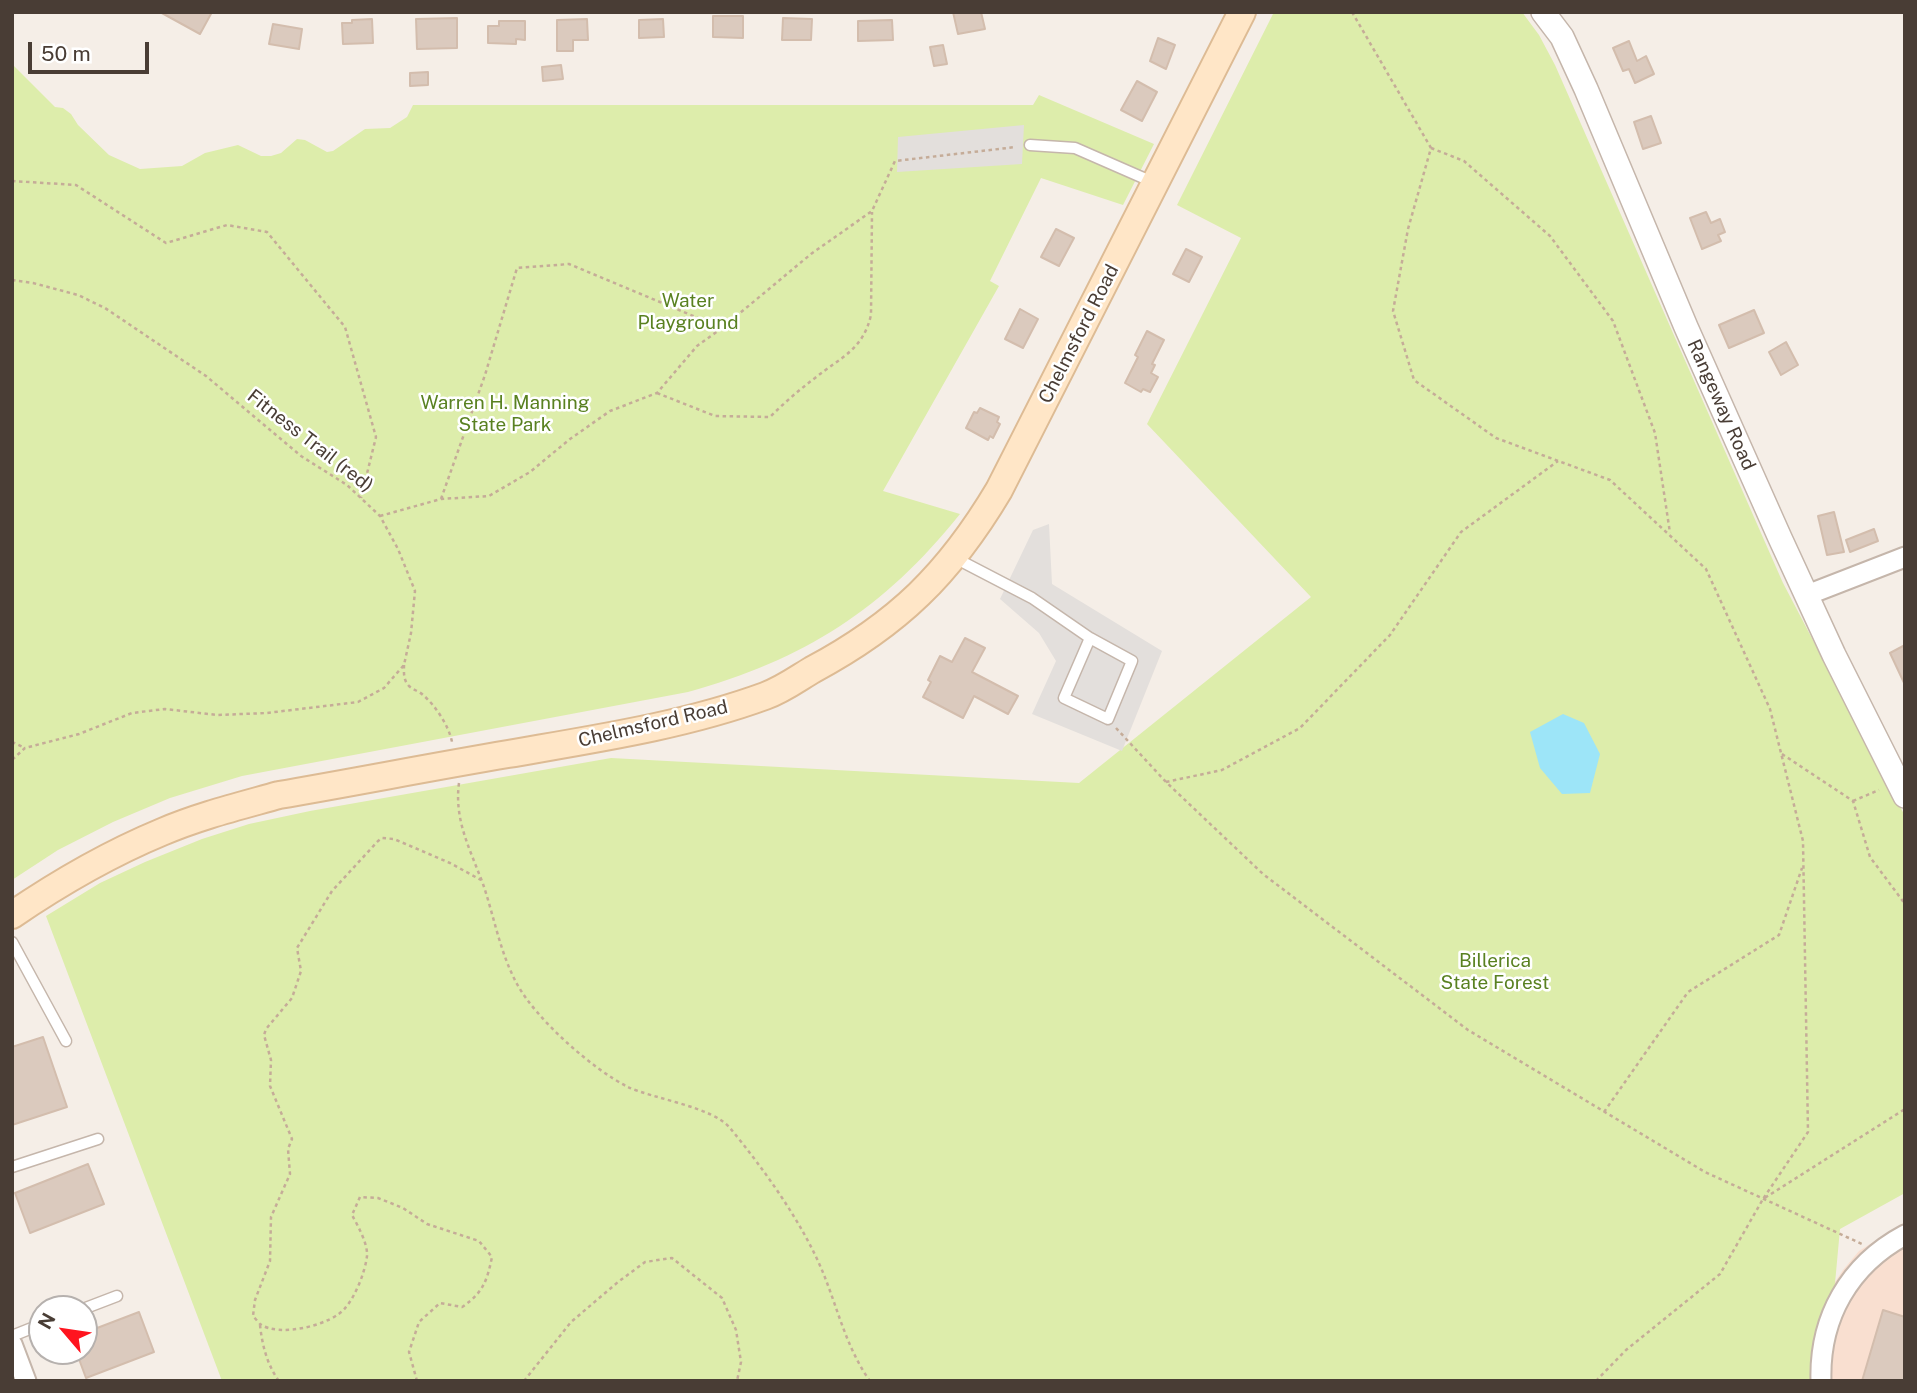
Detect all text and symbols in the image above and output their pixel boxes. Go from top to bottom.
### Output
scale bar [32,28,152,72]
text: 50 m [41,41,91,66]
street label: Chelmsford Road [1034,261,1124,407]
park label: Water Playground [637,290,739,334]
street label: Rangeway Road [1682,336,1760,474]
street label: Fitness Trail (red) [243,385,377,497]
park label: Warren H. Manning State Park [420,392,590,436]
street label: Chelmsford Road [576,696,730,752]
park label: Billerica State Forest [1441,950,1549,994]
north arrow [28,1295,98,1365]
text: N [33,1309,60,1333]

